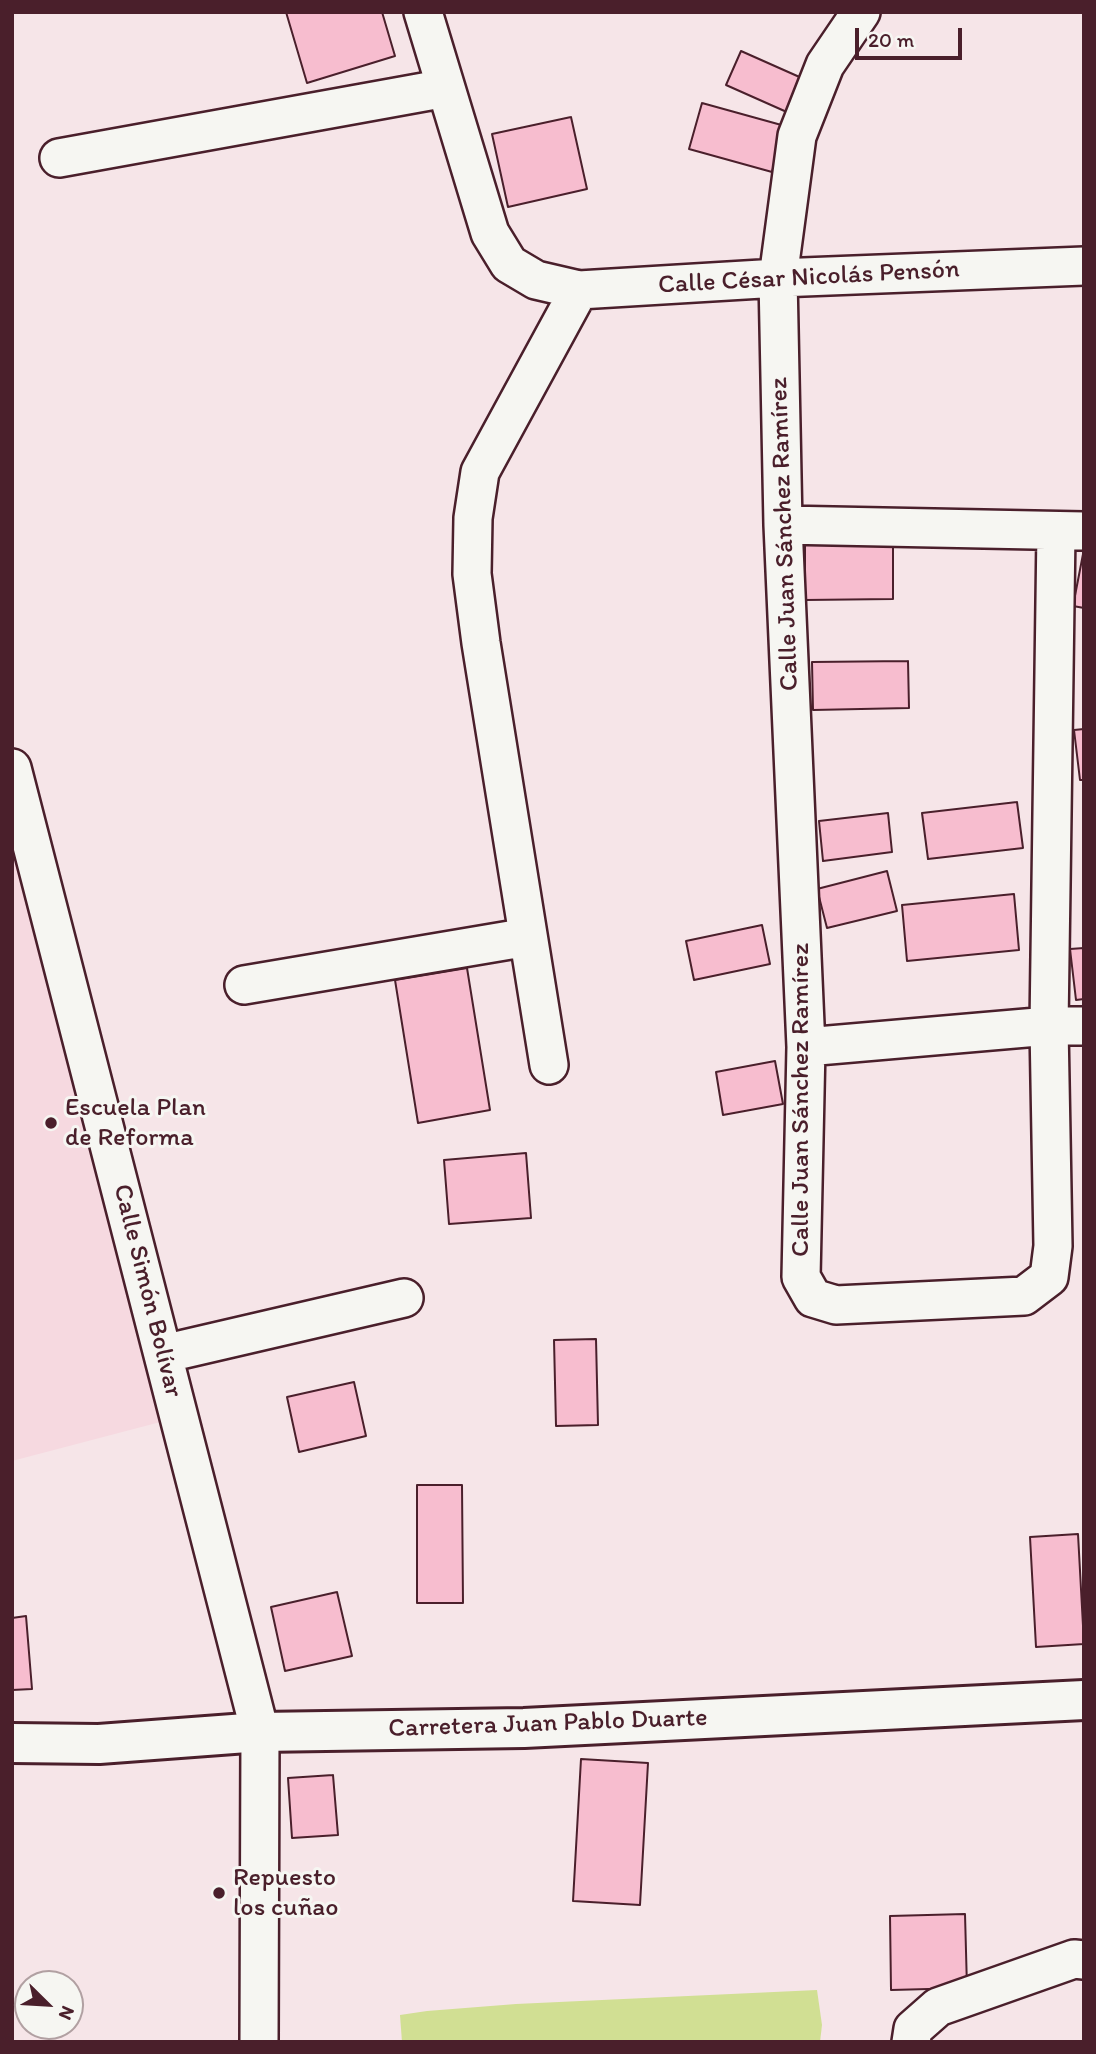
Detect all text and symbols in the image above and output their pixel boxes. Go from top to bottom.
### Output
scale bar [858,14,965,58]
text: 20 m [868,27,914,52]
street label: Calle César Nicolás Pensón [657,255,961,301]
street label: Calle Juan Sánchez Ramírez [764,377,806,691]
street label: Calle Juan Sánchez Ramírez [785,943,817,1257]
place label: Escuela Plan de Reforma [65,1092,206,1154]
marker: Escuela Plan de Reforma [43,1115,59,1131]
street label: Calle Simón Bolívar [105,1181,189,1401]
street label: Carretera Juan Pablo Duarte [388,1703,708,1745]
place label: Repuesto los cuñao [233,1862,338,1924]
marker: Repuesto los cuñao [211,1885,227,1901]
north arrow [14,1970,84,2040]
text: N [54,2002,80,2023]

